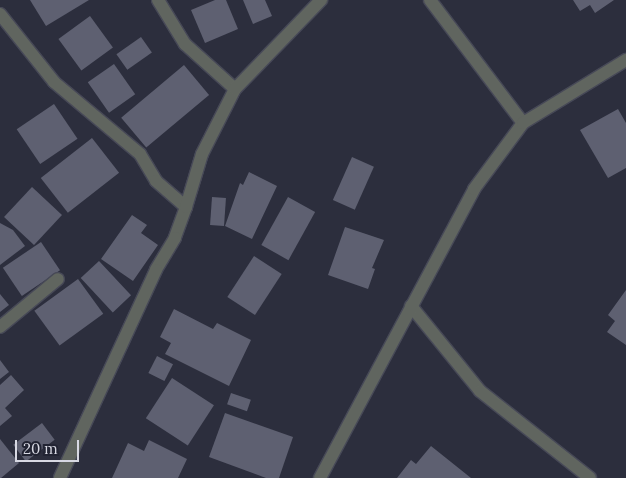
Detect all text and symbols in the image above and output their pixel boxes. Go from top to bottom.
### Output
scale bar [18,430,81,462]
text: 20 m [23,439,58,458]

